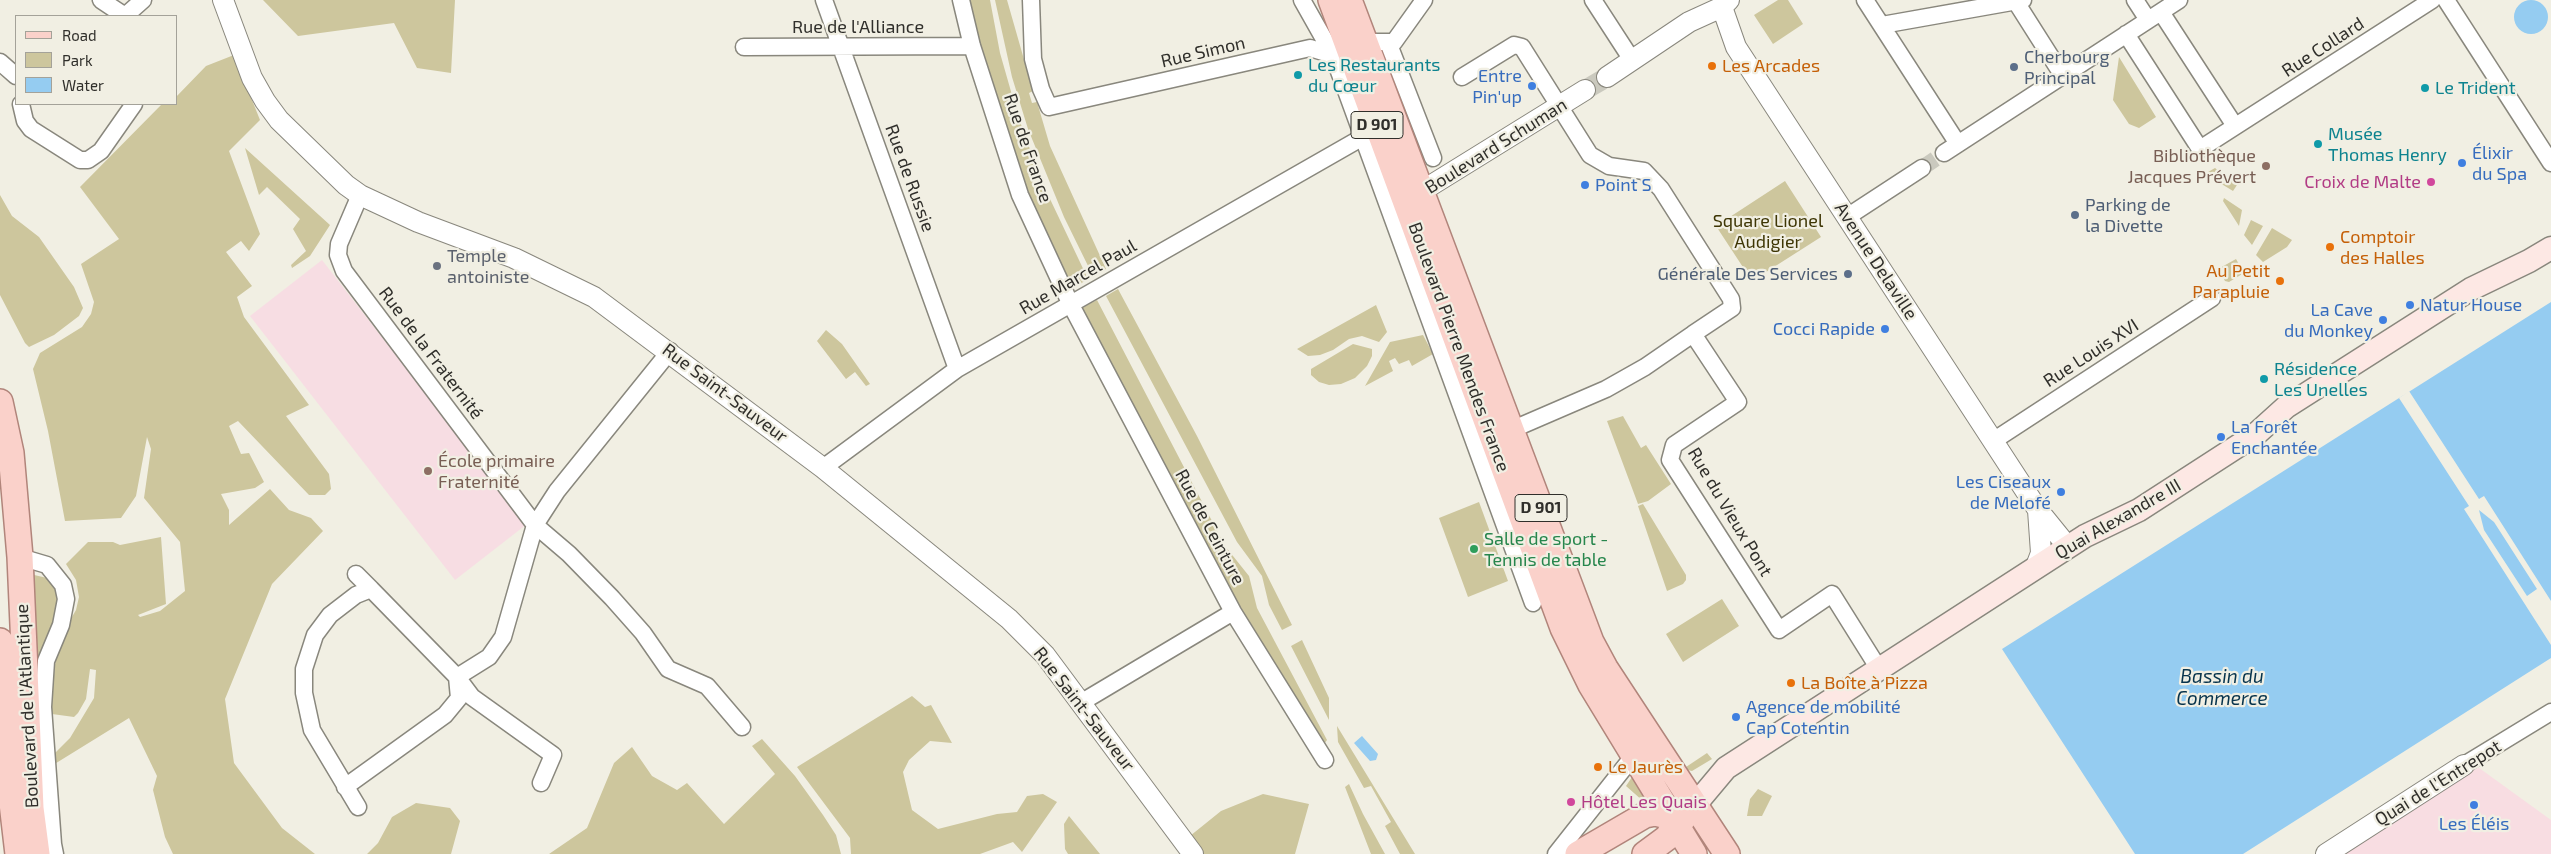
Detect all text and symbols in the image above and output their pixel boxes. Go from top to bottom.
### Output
street label: Rue Collard [2278,12,2368,82]
legend [15,15,178,105]
street label: Rue de l'Alliance [792,16,924,38]
text: Road [62,26,97,44]
street label: Rue Simon [1159,32,1247,72]
place label: Cherbourg Principal [2024,46,2110,88]
text: Park [62,51,93,69]
place label: Les Restaurants du Cœur [1308,54,1440,96]
place label: Les Arcades [1722,55,1820,77]
marker: Les Arcades [1706,60,1718,72]
marker: Cherbourg Principal [2008,61,2020,73]
place label: Entre Pin'up [1472,65,1522,108]
marker: Les Restaurants du Cœur [1292,69,1304,81]
text: Water [62,76,104,94]
place label: Le Trident [2435,77,2516,99]
marker: Entre Pin'up [1526,80,1538,92]
marker: Le Trident [2419,82,2431,94]
street label: Rue de France [999,90,1057,206]
street label: Boulevard Schuman [1421,94,1571,198]
road number: D 901 [1351,112,1403,138]
street label: Rue de Russie [881,121,939,235]
place label: Musée Thomas Henry [2328,123,2447,166]
marker: Musée Thomas Henry [2312,138,2324,150]
place label: Élixir du Spa [2472,142,2527,184]
place label: Bibliothèque Jacques Prévert [2128,145,2256,188]
marker: Élixir du Spa [2456,157,2468,169]
marker: Bibliothèque Jacques Prévert [2260,160,2272,172]
place label: Croix de Malte [2304,171,2421,193]
place label: Point S [1595,174,1652,196]
marker: Croix de Malte [2425,176,2437,188]
marker: Point S [1579,179,1591,191]
place label: Parking de la Divette [2085,194,2171,236]
street label: Avenue Delaville [1830,198,1922,324]
marker: Parking de la Divette [2069,209,2081,221]
park label: Square Lionel Audigier [1713,210,1823,252]
street label: Boulevard Pierre Mendes France [1404,219,1514,475]
place label: Comptoir des Halles [2340,226,2425,268]
street label: Rue Marcel Paul [1016,235,1140,319]
marker: Comptoir des Halles [2324,241,2336,253]
place label: Temple antoiniste [447,245,529,288]
marker: Temple antoiniste [431,260,443,272]
place label: Au Petit Parapluie [2192,260,2270,302]
place label: Générale Des Services [1658,263,1838,285]
marker: Générale Des Services [1842,268,1854,280]
marker: Au Petit Parapluie [2274,275,2286,287]
street label: Rue de la Fraternité [374,283,488,423]
place label: Natur House [2420,294,2522,316]
place label: La Cave du Monkey [2284,299,2373,342]
marker: Natur House [2404,299,2416,311]
street label: Rue Louis XVI [2039,314,2143,392]
marker: La Cave du Monkey [2377,314,2389,326]
place label: Cocci Rapide [1773,318,1875,340]
marker: Cocci Rapide [1879,323,1891,335]
street label: Rue Saint-Sauveur [658,339,792,447]
place label: Résidence Les Unelles [2274,358,2368,400]
marker: Résidence Les Unelles [2258,373,2270,385]
place label: La Forêt Enchantée [2231,416,2317,458]
marker: La Forêt Enchantée [2215,431,2227,443]
street label: Rue du Vieux Pont [1683,444,1777,580]
place label: École primaire Fraternité [438,450,555,492]
marker: École primaire Fraternité [422,465,434,477]
street label: Rue de Ceinture [1170,466,1250,588]
place label: Les Ciseaux de Melofé [1956,471,2051,514]
street label: Quai Alexandre III [2051,474,2185,564]
marker: Les Ciseaux de Melofé [2055,486,2067,498]
road number: D 901 [1515,494,1567,522]
place label: Salle de sport - Tennis de table [1484,528,1608,570]
marker: Salle de sport - Tennis de table [1468,543,1480,555]
street label: Boulevard de l'Atlantique [11,603,43,809]
street label: Rue Saint-Sauveur [1029,643,1139,775]
water label: Bassin du Commerce [2176,666,2268,710]
place label: La Boîte à Pizza [1801,672,1928,694]
marker: La Boîte à Pizza [1785,677,1797,689]
place label: Agence de mobilité Cap Cotentin [1746,696,1901,739]
marker: Agence de mobilité Cap Cotentin [1730,711,1742,723]
street label: Quai de l'Entrepot [2371,735,2505,831]
place label: Le Jaurès [1608,756,1683,778]
marker: Le Jaurès [1592,761,1604,773]
place label: Hôtel Les Quais [1581,791,1707,813]
marker: Hôtel Les Quais [1565,796,1577,808]
marker: Les Éléis [2468,799,2480,811]
place label: Les Éléis [2439,813,2509,835]

